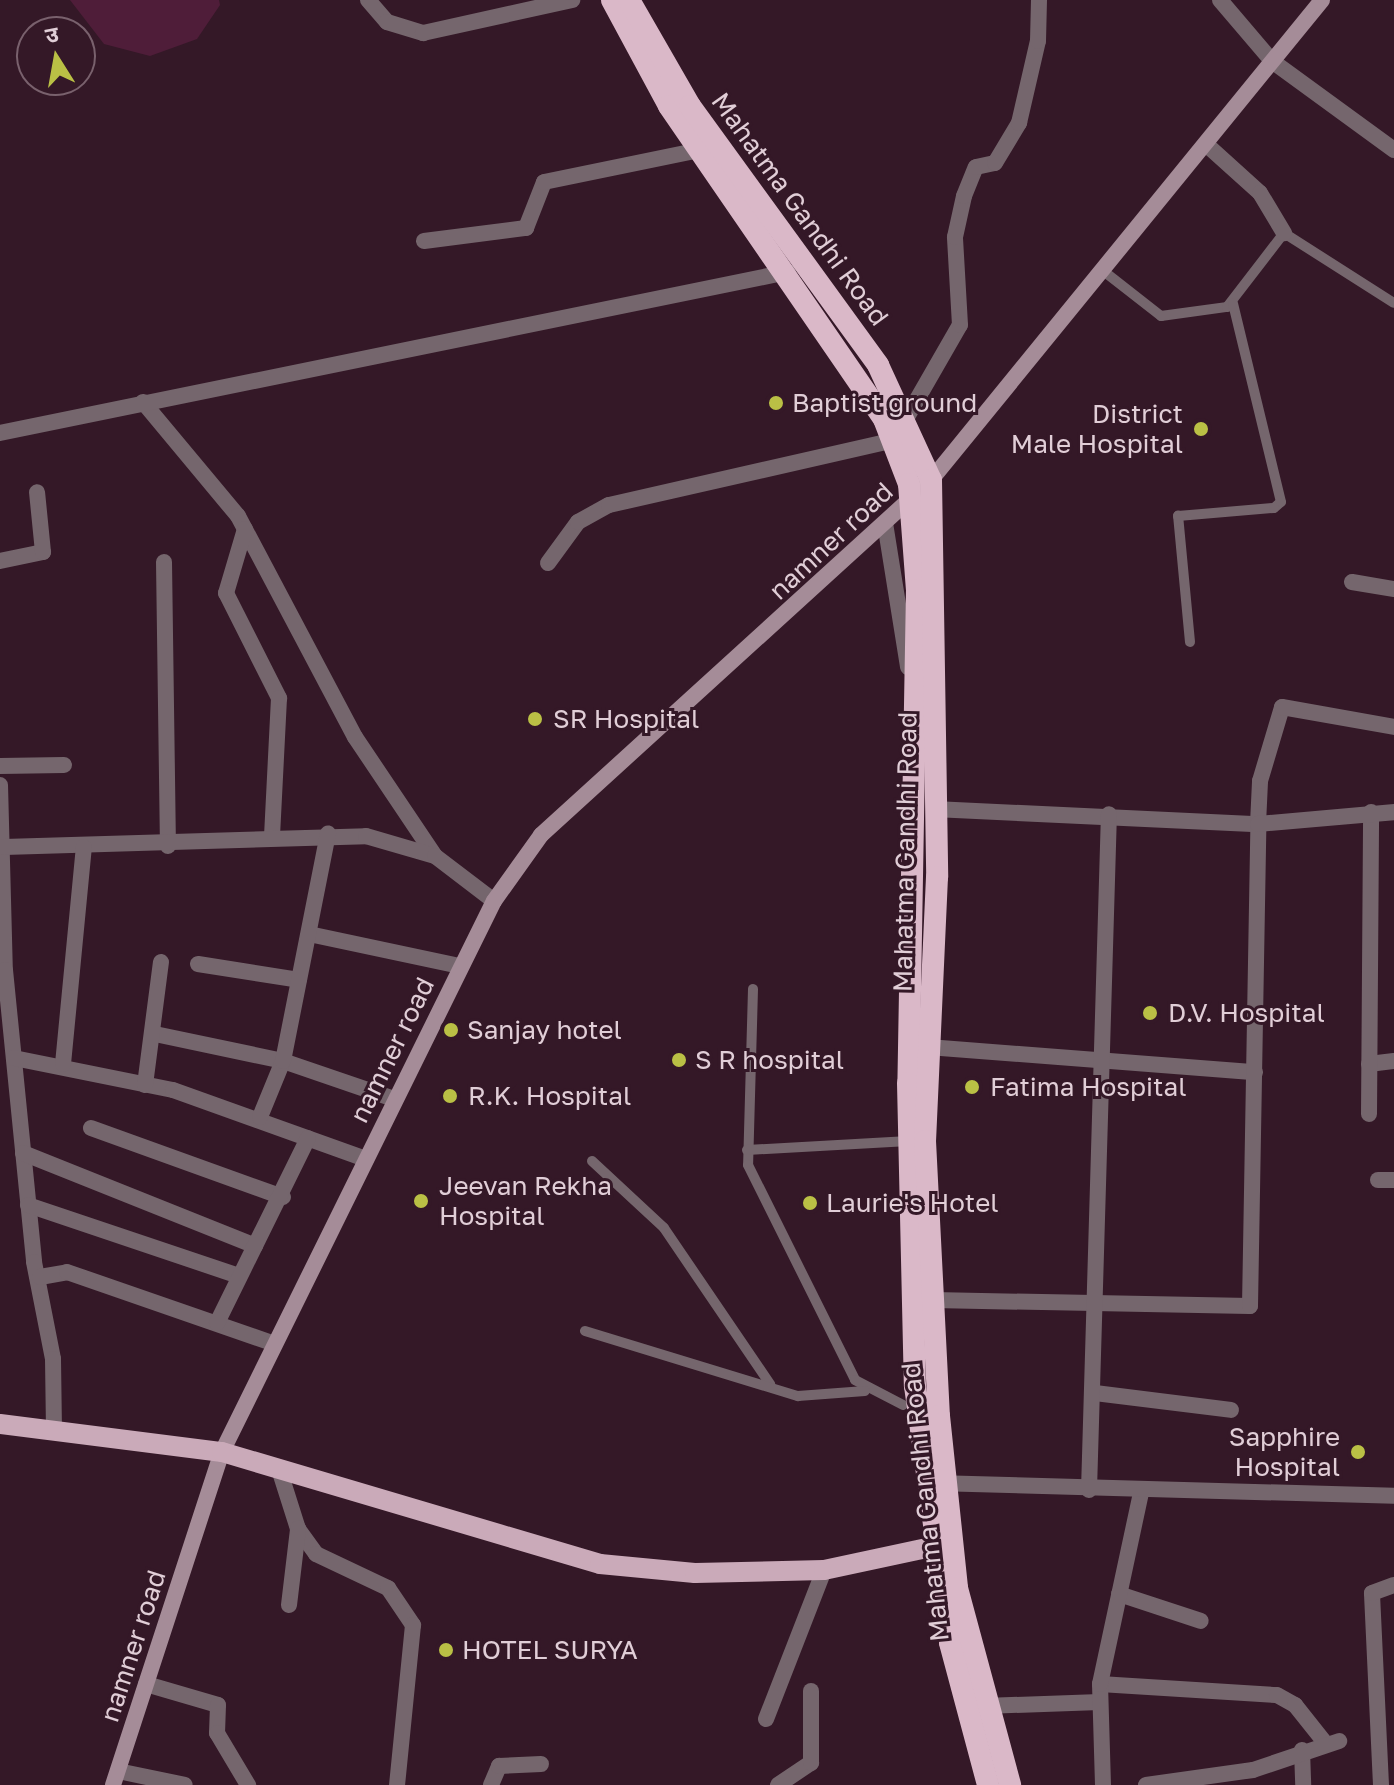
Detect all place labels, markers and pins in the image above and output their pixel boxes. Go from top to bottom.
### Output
place label: Baptist ground [792,387,977,419]
marker: Baptist ground [767,394,785,412]
place label: District Male Hospital [1011,398,1183,460]
marker: District Male Hospital [1190,418,1212,440]
place label: SR Hospital [553,703,699,735]
marker: SR Hospital [524,708,546,730]
place label: D.V. Hospital [1168,997,1325,1029]
marker: D.V. Hospital [1139,1002,1161,1024]
place label: Sanjay hotel [467,1014,622,1046]
marker: Sanjay hotel [442,1021,460,1039]
place label: S R hospital [695,1044,844,1076]
marker: S R hospital [670,1051,688,1069]
place label: Fatima Hospital [990,1071,1186,1103]
marker: Fatima Hospital [961,1076,983,1098]
place label: R.K. Hospital [468,1080,631,1112]
marker: R.K. Hospital [439,1085,461,1107]
place label: Jeevan Rekha Hospital [439,1170,612,1232]
place label: Laurie's Hotel [826,1187,999,1219]
marker: Jeevan Rekha Hospital [410,1190,432,1212]
marker: Laurie's Hotel [801,1194,819,1212]
place label: Sapphire Hospital [1229,1421,1340,1482]
marker: Sapphire Hospital [1347,1441,1369,1463]
place label: HOTEL SURYA [462,1634,638,1666]
marker: HOTEL SURYA [437,1641,455,1659]

